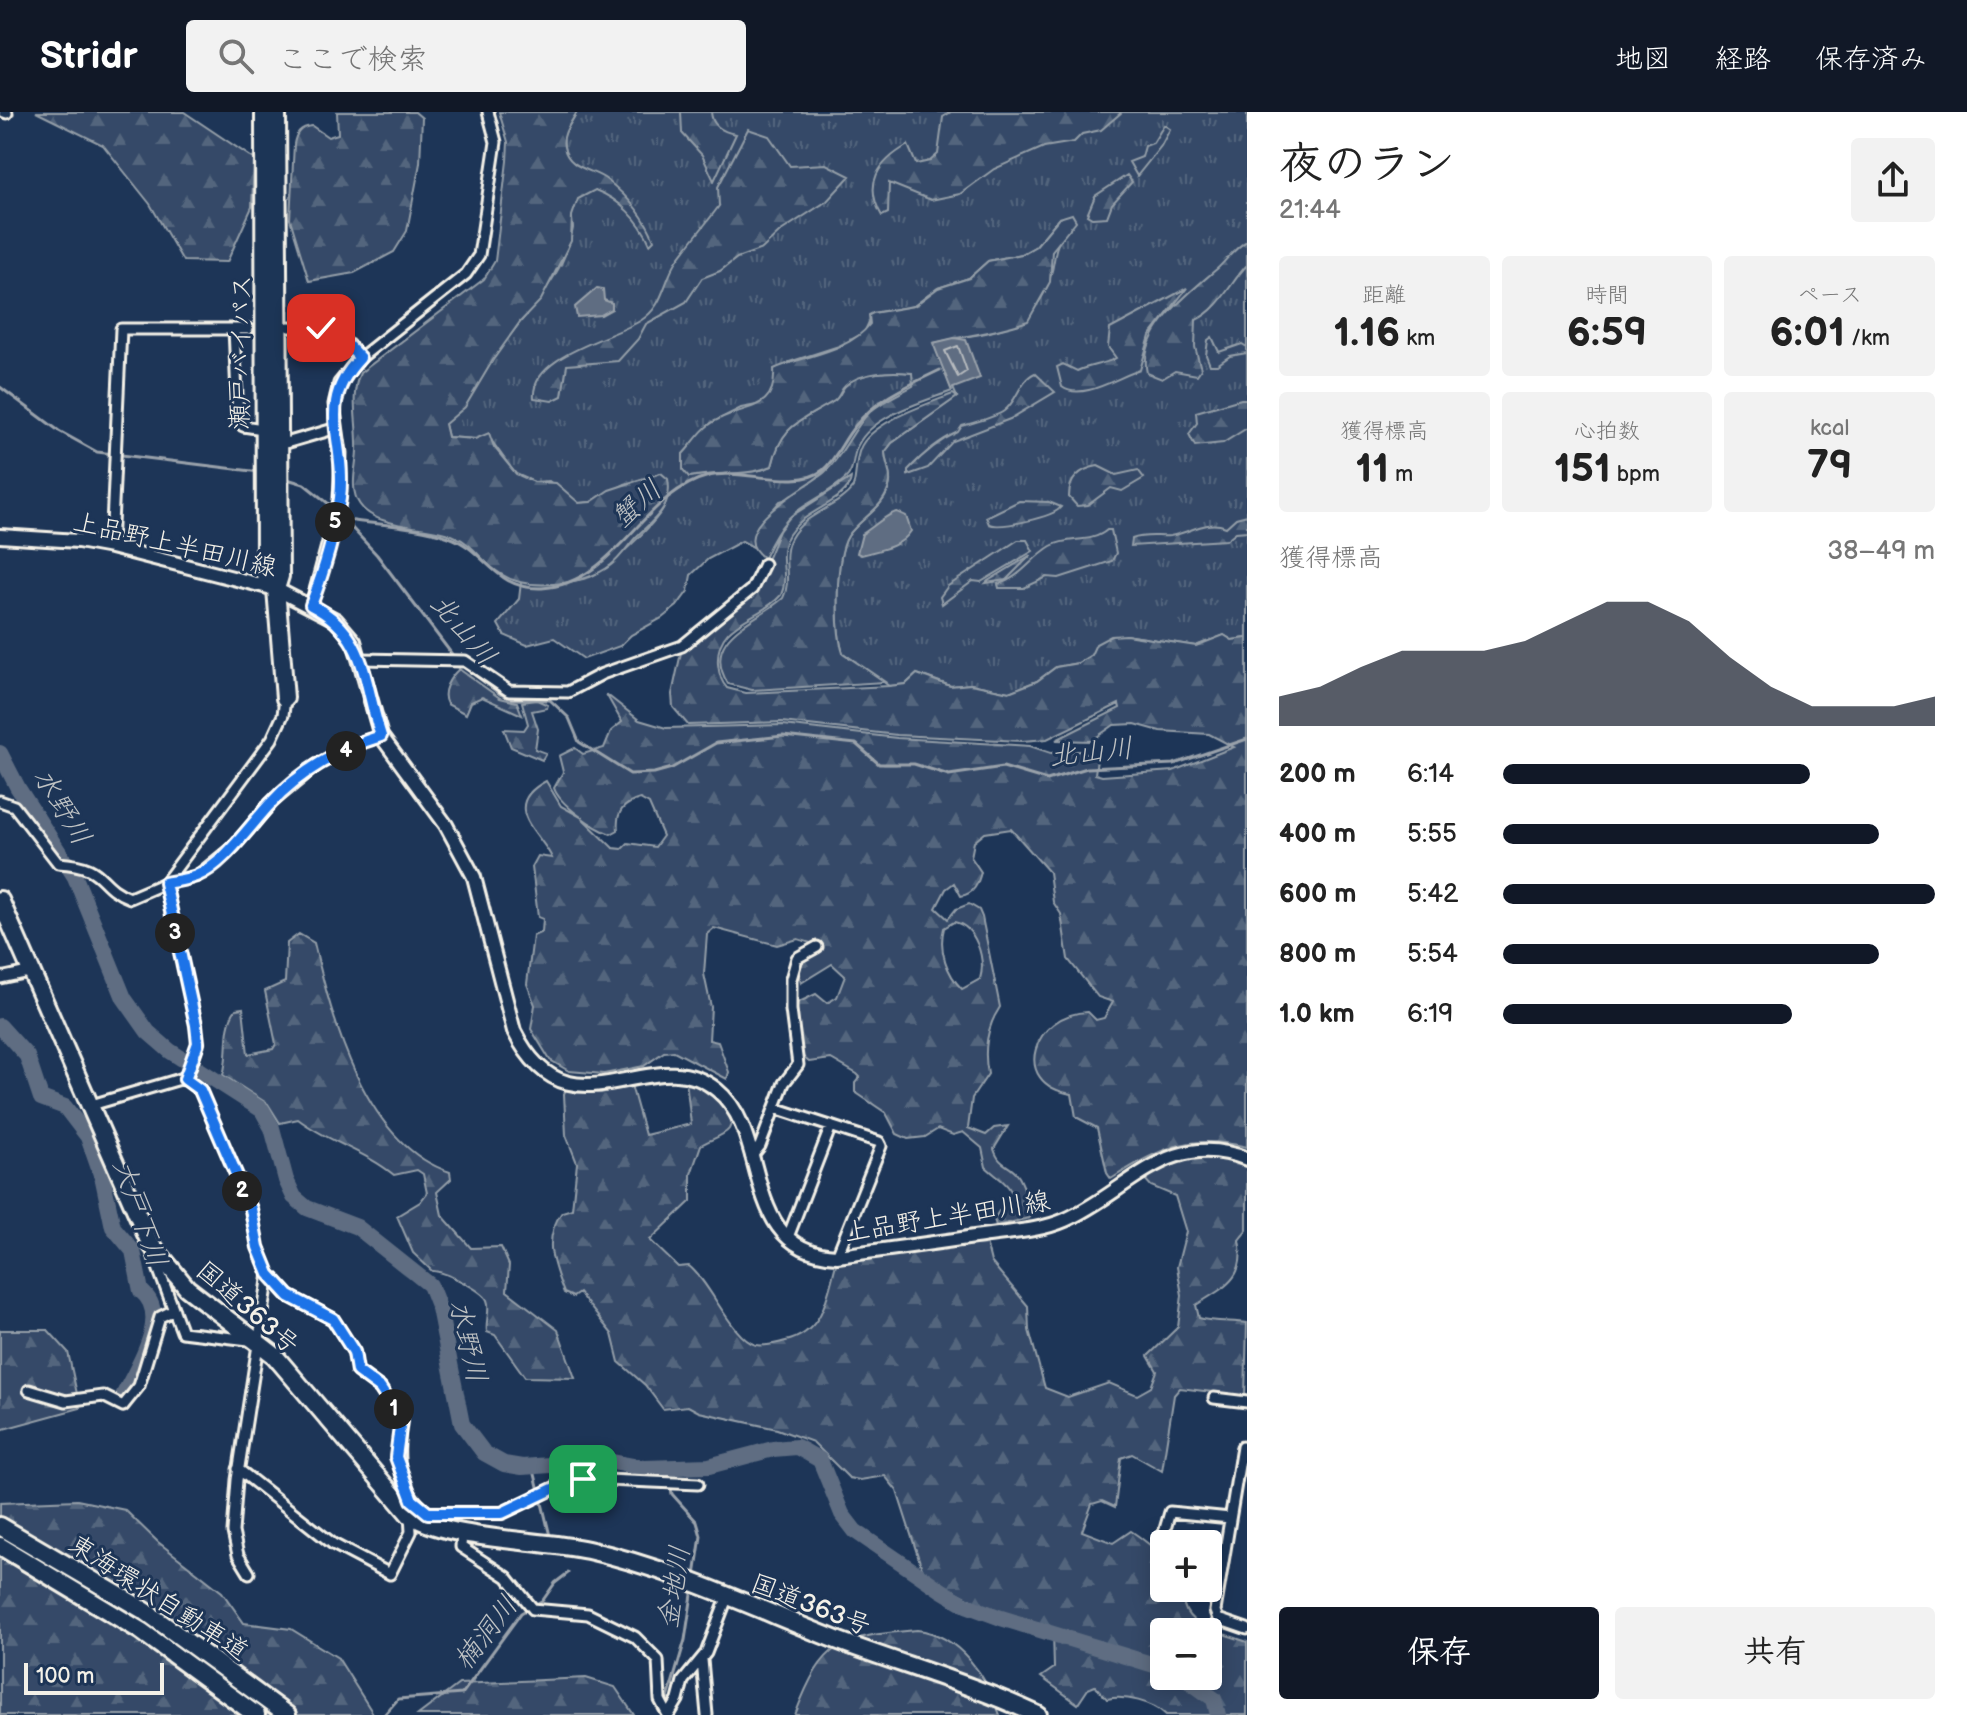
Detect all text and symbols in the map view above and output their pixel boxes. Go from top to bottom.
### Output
search box [186,20,746,92]
text: Stridr [40,34,138,79]
icon: search [214,34,258,78]
text: ここで検索 [278,42,428,78]
text: 地図 [1615,43,1671,76]
text: 経路 [1715,43,1771,76]
text: 保存済み [1815,43,1927,76]
text: 夜のラン [1279,138,1455,191]
button: share [1851,138,1935,222]
text: 21:44 [1279,195,1341,226]
street label: 瀬戸バイパス [225,274,258,430]
text: 距離 [1362,282,1406,309]
text: 時間 [1585,282,1629,309]
text: ペース [1797,282,1862,309]
pin [287,294,355,362]
icon: check [299,306,343,350]
text: 1.16 [1334,309,1400,357]
text: 6:59 [1567,309,1647,357]
text: 6:01 [1769,309,1845,357]
text: km [1400,325,1435,352]
text: /km [1845,325,1890,352]
text: kcal [1810,415,1849,442]
text: 獲得標高 [1340,418,1428,445]
text: 心拍数 [1574,418,1640,445]
text: 79 [1807,442,1852,490]
text: 11 [1355,445,1389,493]
text: 151 [1554,445,1611,493]
text: m [1389,461,1413,488]
text: bpm [1611,461,1660,488]
water label: 蟹川 [605,473,669,535]
pin: 5 [315,502,355,542]
street label: 上品野上半田川線 [70,507,279,584]
text: 5 [329,508,341,535]
text: 38–49 m [1827,536,1935,567]
text: 獲得標高 [1279,543,1383,574]
water label: 北山川 [423,587,503,673]
pin: 4 [326,731,366,771]
water label: 北山川 [1048,732,1135,773]
text: 4 [340,737,352,764]
text: 200 m [1279,759,1356,790]
text: 6:14 [1407,759,1454,790]
water label: 水野川 [26,762,97,851]
text: 400 m [1279,819,1356,850]
text: 5:55 [1407,819,1457,850]
text: 600 m [1279,879,1356,910]
text: 5:42 [1407,879,1458,910]
pin: 3 [155,913,195,953]
text: 3 [169,919,181,946]
text: 800 m [1279,939,1356,970]
text: 5:54 [1407,939,1458,970]
text: 1.0 km [1279,999,1355,1030]
text: 6:19 [1407,999,1453,1030]
water label: 大戸下川 [106,1155,173,1272]
pin: 2 [222,1171,262,1211]
text: 2 [235,1177,249,1204]
street label: 上品野上半田川線 [842,1186,1052,1249]
street label: 国道363号 [189,1255,305,1361]
water label: 水野川 [442,1297,493,1386]
pin: 1 [374,1389,414,1429]
text: 1 [389,1395,399,1422]
pin [549,1445,617,1513]
icon: arrive [561,1457,605,1501]
street label: 東海環状自動車道 [63,1529,254,1668]
map controls [1150,1530,1222,1690]
button: + [1150,1530,1222,1602]
water label: 金地川 [652,1543,697,1631]
street label: 国道363号 [746,1568,875,1642]
water label: 楠洞川 [447,1590,525,1676]
button: 保存 [1279,1607,1599,1699]
button: 共有 [1615,1607,1935,1699]
button: − [1150,1618,1222,1690]
scale bar [24,1659,164,1695]
text: 100 m [36,1663,95,1690]

